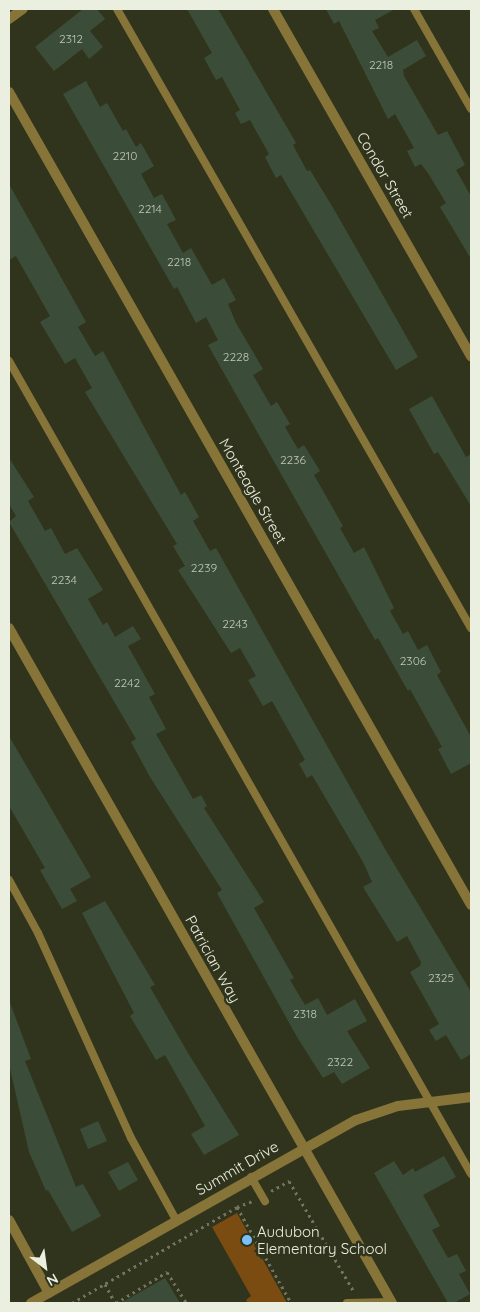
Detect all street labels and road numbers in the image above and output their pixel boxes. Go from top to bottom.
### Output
street label: Condor Street [353,129,417,221]
street label: Monteagle Street [215,435,291,547]
street label: Patrician Way [182,912,244,1006]
street label: Summit Drive [192,1137,282,1199]

